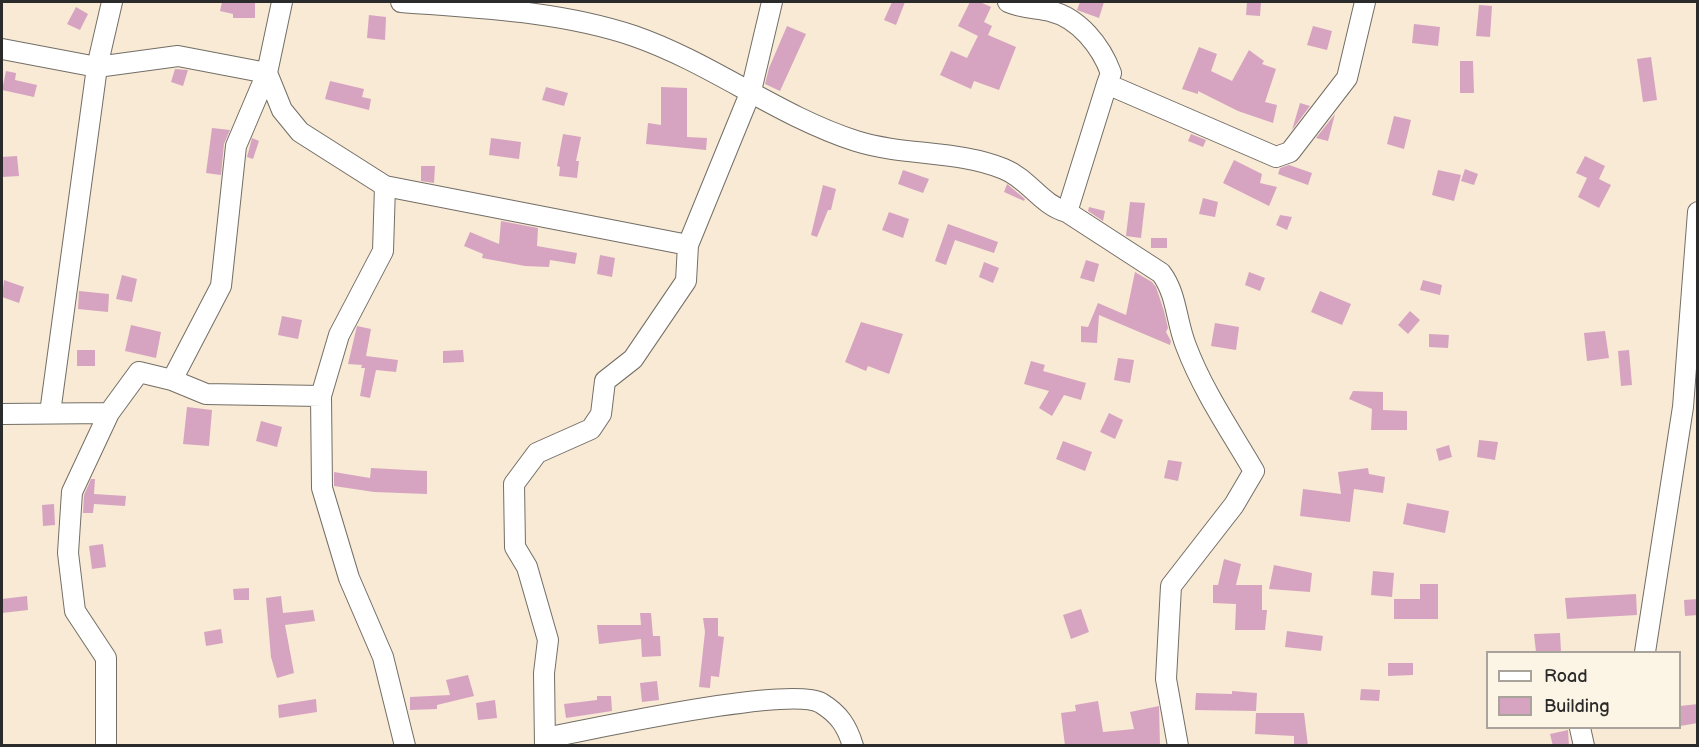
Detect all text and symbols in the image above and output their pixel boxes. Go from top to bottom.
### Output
legend [1486,651,1681,729]
text: Road [1544,666,1588,687]
text: Building [1544,696,1610,717]

